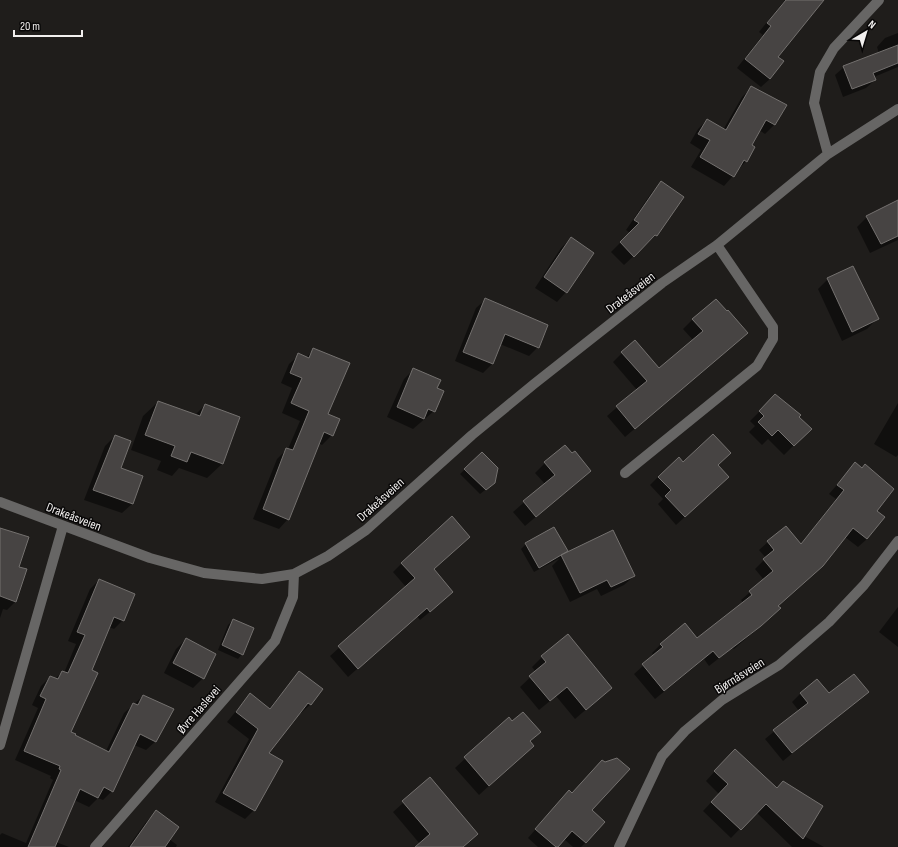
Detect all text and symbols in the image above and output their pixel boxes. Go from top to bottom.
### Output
scale bar [14,12,82,38]
north arrow [846,12,886,52]
text: N [866,18,878,32]
text: 20 m [20,19,40,34]
street label: Drakeåsveien [603,269,658,317]
street label: Drakeåsveien [354,474,408,525]
street label: Drakeåsveien [44,499,104,535]
street label: Bjørnåsveien [712,654,767,697]
street label: Øvre Haslevei [173,682,224,737]

